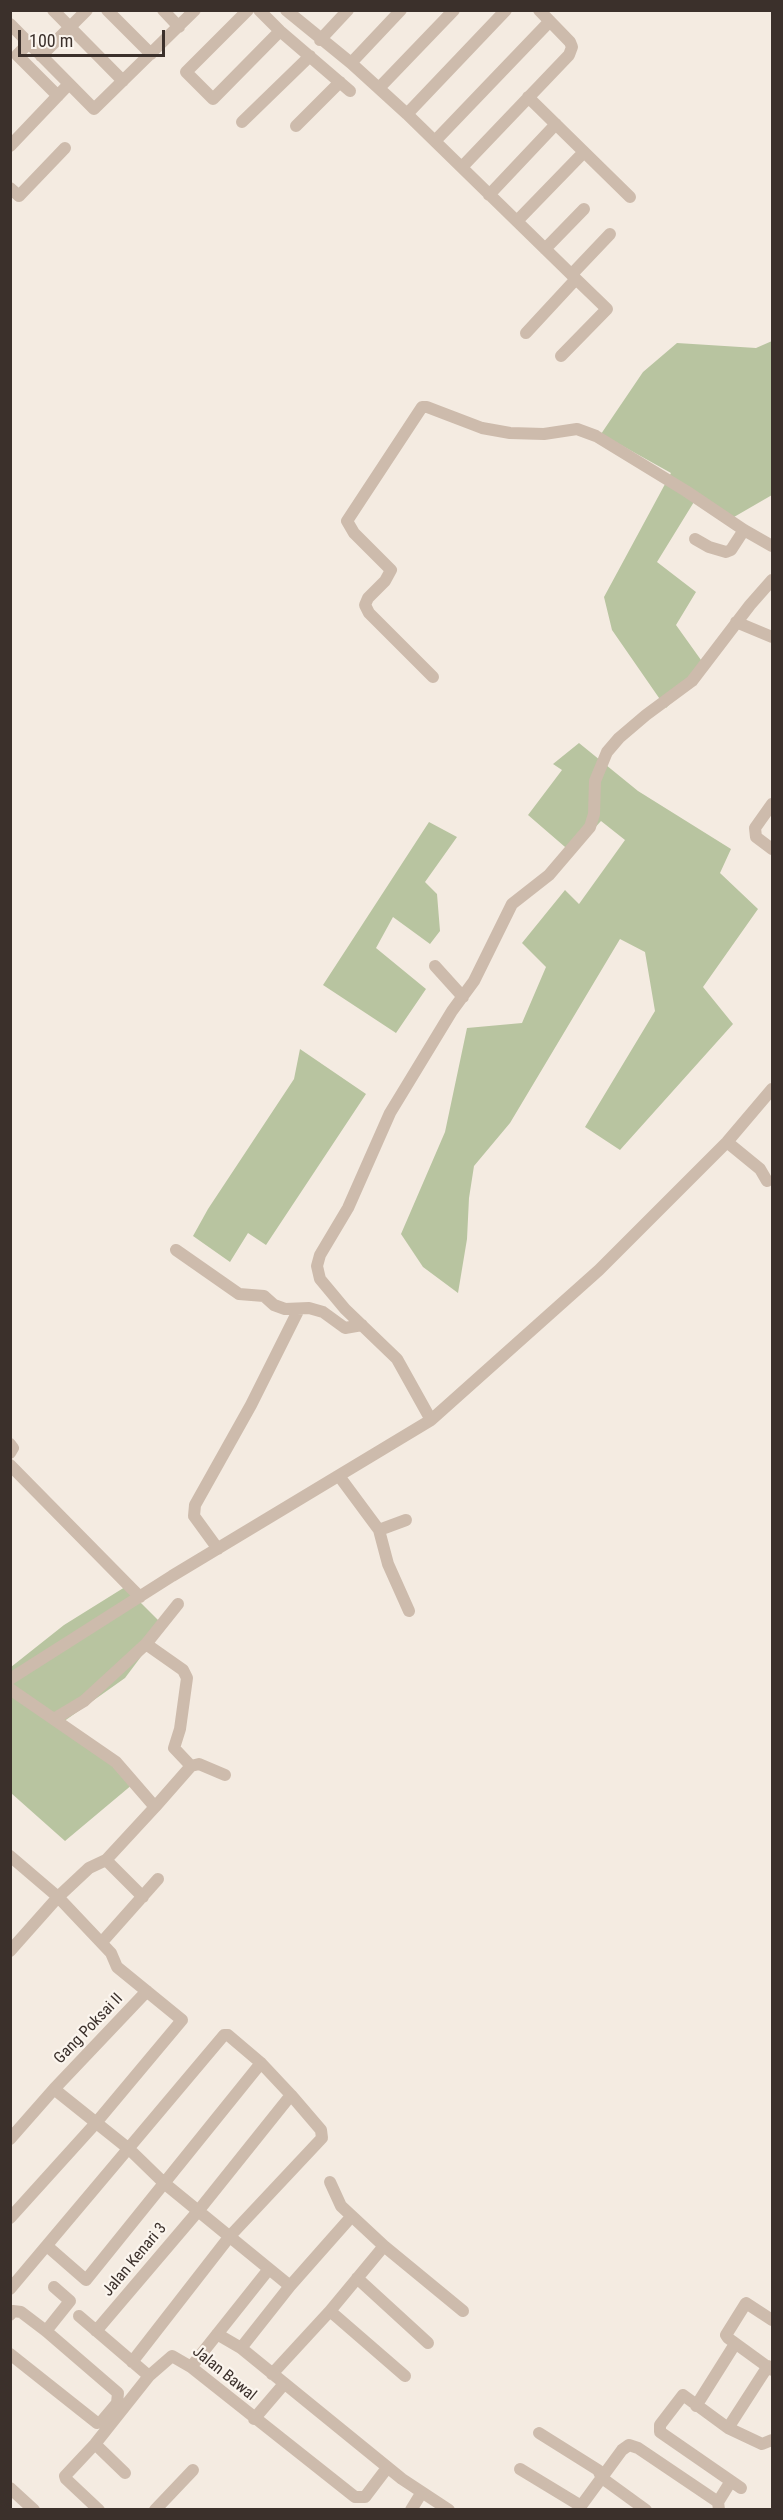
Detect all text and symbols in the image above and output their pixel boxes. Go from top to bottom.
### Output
scale bar [21,18,168,56]
text: 100 m [29,30,73,51]
street label: Gang Poksai II [51,1990,127,2068]
street label: Jalan Kenari 3 [99,2219,171,2301]
street label: Jalan Bawal [188,2343,260,2405]

